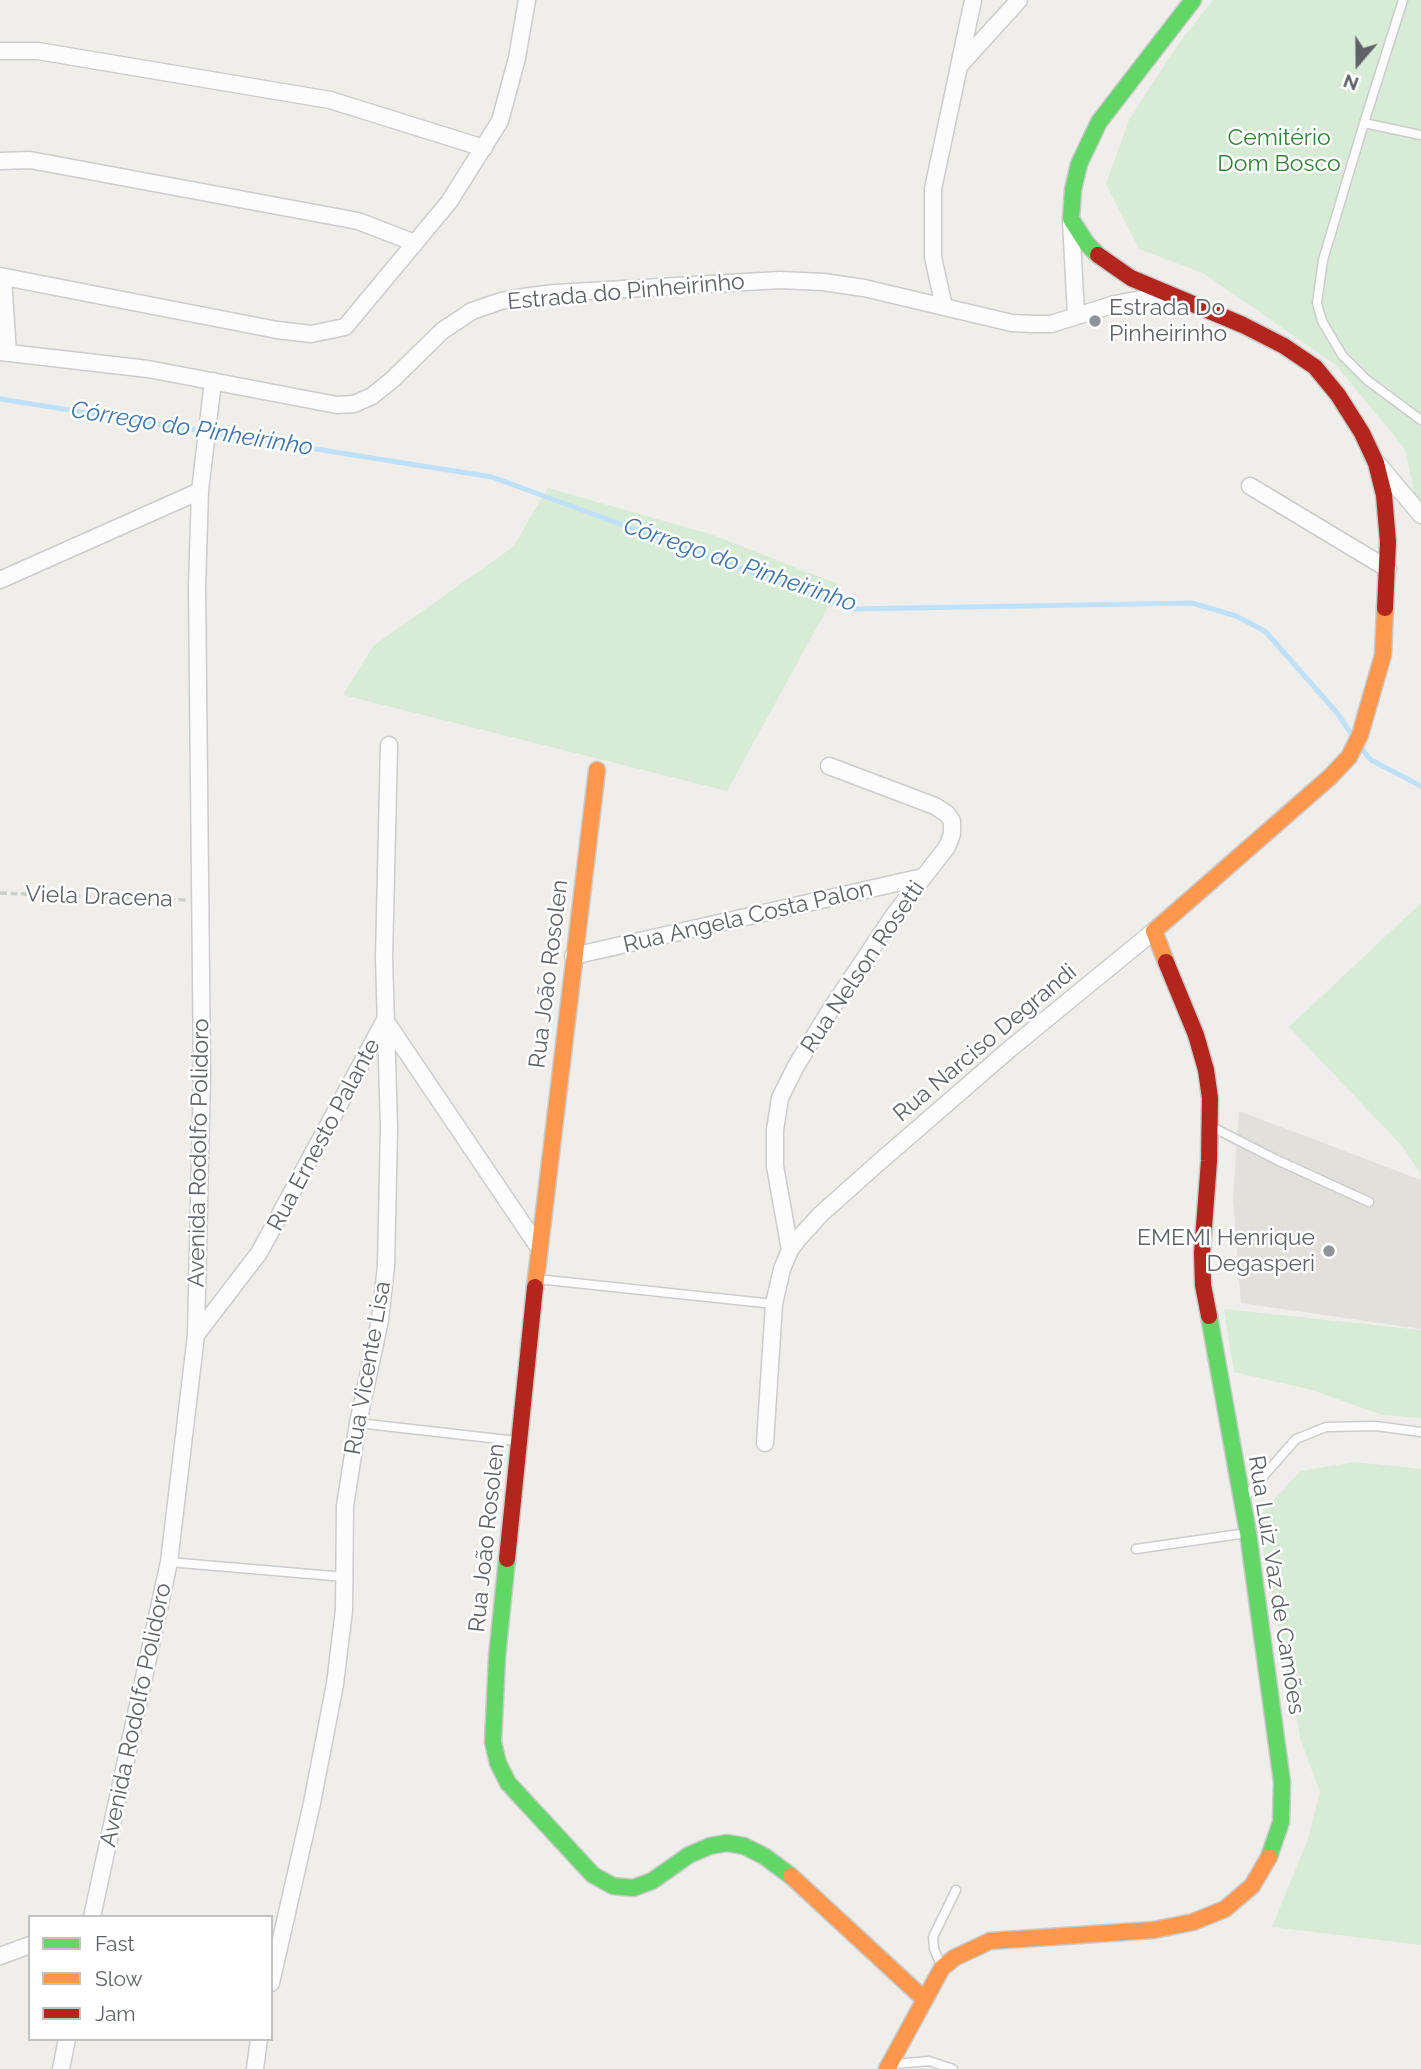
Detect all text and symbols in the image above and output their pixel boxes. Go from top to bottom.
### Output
north arrow [1323,28,1393,98]
text: N [1340,70,1361,96]
park label: Cemitério Dom Bosco [1217,124,1341,178]
street label: Estrada do Pinheirinho [506,268,746,316]
place label: Estrada Do Pinheirinho [1109,294,1227,348]
marker: Estrada Do Pinheirinho [1087,313,1103,329]
water label: Córrego do Pinheirinho [69,396,315,462]
water label: Córrego do Pinheirinho [620,512,860,618]
street label: Rua Angela Costa Palon [621,875,875,959]
street label: Rua Nelson Rosetti [795,876,931,1058]
street label: Rua João Rosolen [524,878,574,1070]
street label: Viela Dracena [25,881,173,913]
street label: Rua Narciso Degrandi [888,958,1082,1128]
street label: Avenida Rodolfo Polidoro [183,1018,215,1288]
street label: Rua Ernesto Palante [262,1034,386,1236]
place label: EMEMI Henrique Degasperi [1137,1224,1315,1278]
marker: EMEMI Henrique Degasperi [1321,1243,1337,1259]
street label: Rua Vicente Lisa [339,1279,397,1457]
street label: Rua João Rosolen [463,1442,511,1634]
street label: Rua Luiz Vaz de Camões [1242,1454,1310,1716]
street label: Avenida Rodolfo Polidoro [95,1581,177,1849]
legend [28,1915,273,2041]
text: Fast [95,1931,135,1956]
text: Slow [95,1966,143,1991]
text: Jam [95,2001,136,2026]

